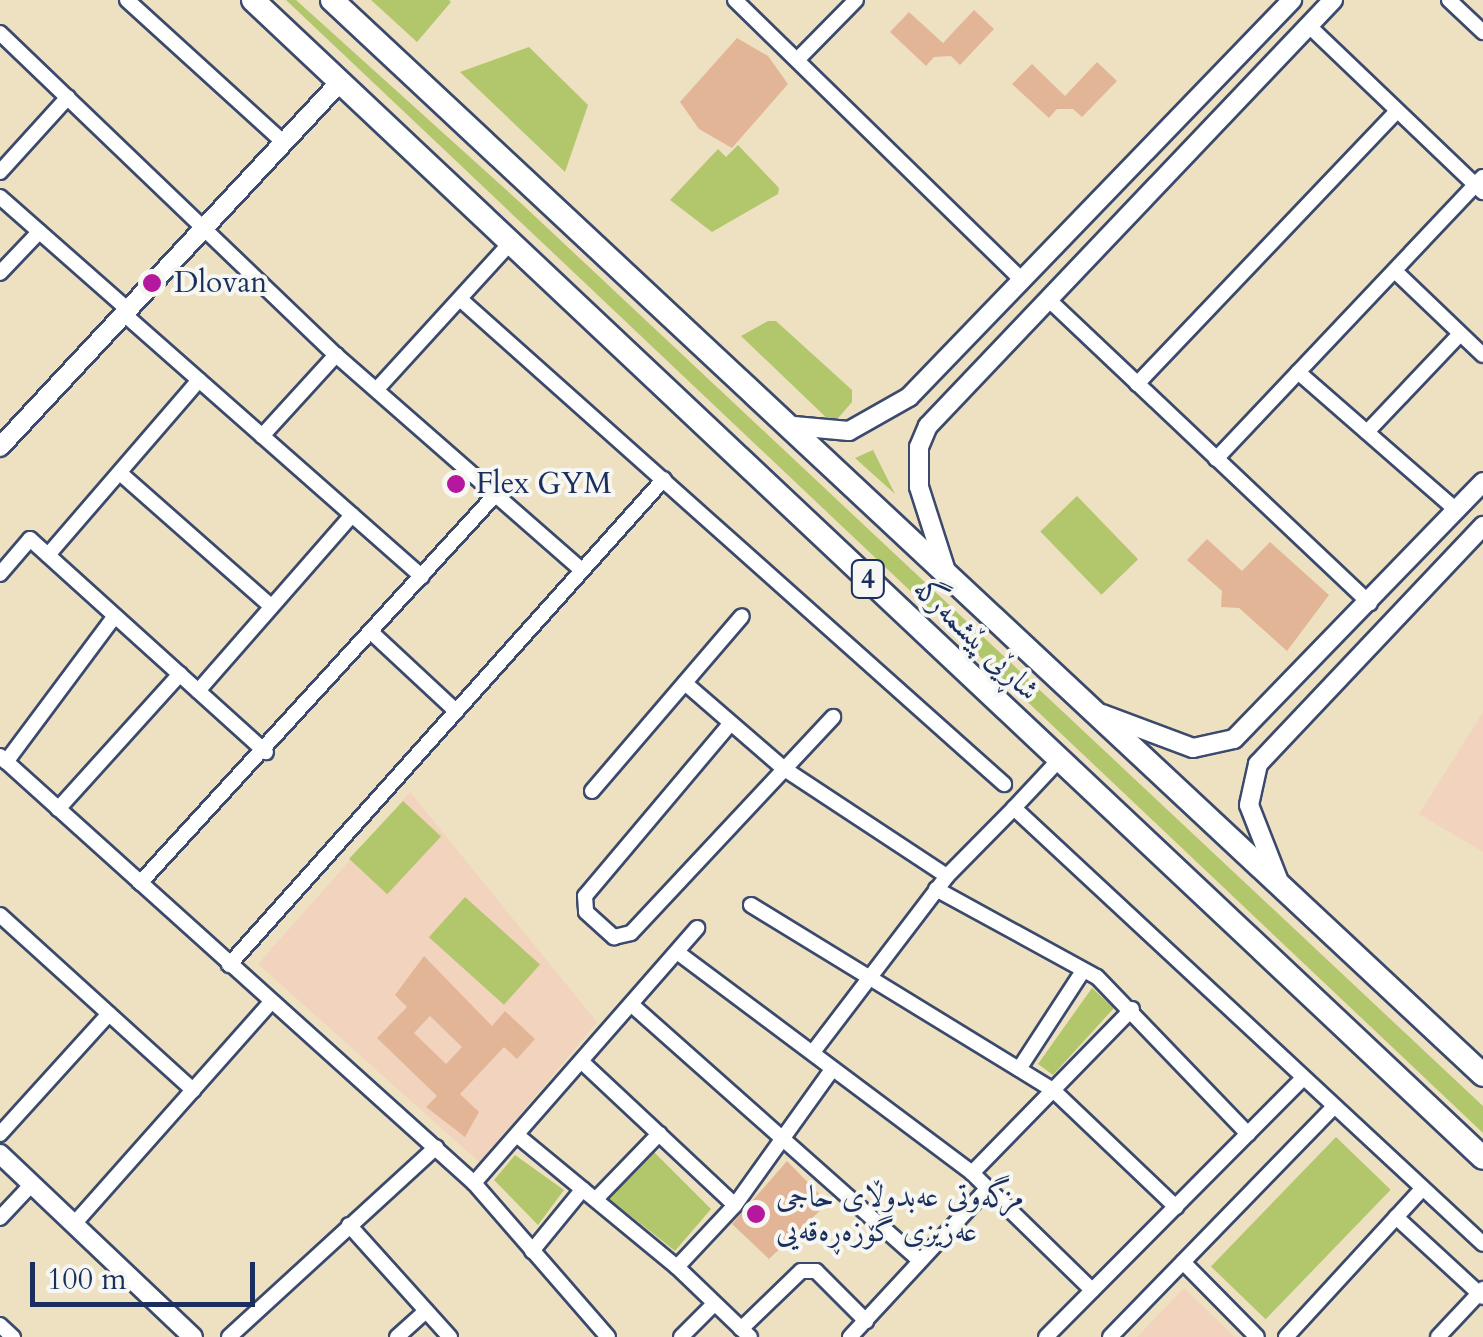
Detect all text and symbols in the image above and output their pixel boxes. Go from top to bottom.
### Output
place label: Dlovan [174,265,267,301]
marker: Dlovan [139,270,165,296]
place label: Flex GYM [476,466,612,502]
marker: Flex GYM [445,473,467,495]
road number: 4 [850,556,886,602]
street label: شاڕێی پێشمەرگە [906,571,1046,709]
place label: مزگەوتی عەبدوڵای حاجی عەزیزی گۆزەڕەقەیی [776,1179,1024,1250]
marker: مزگەوتی عەبدوڵای حاجی عەزیزی گۆزەڕەقەیی [745,1203,767,1225]
scale bar [35,1242,260,1304]
text: 100 m [47,1259,127,1300]

